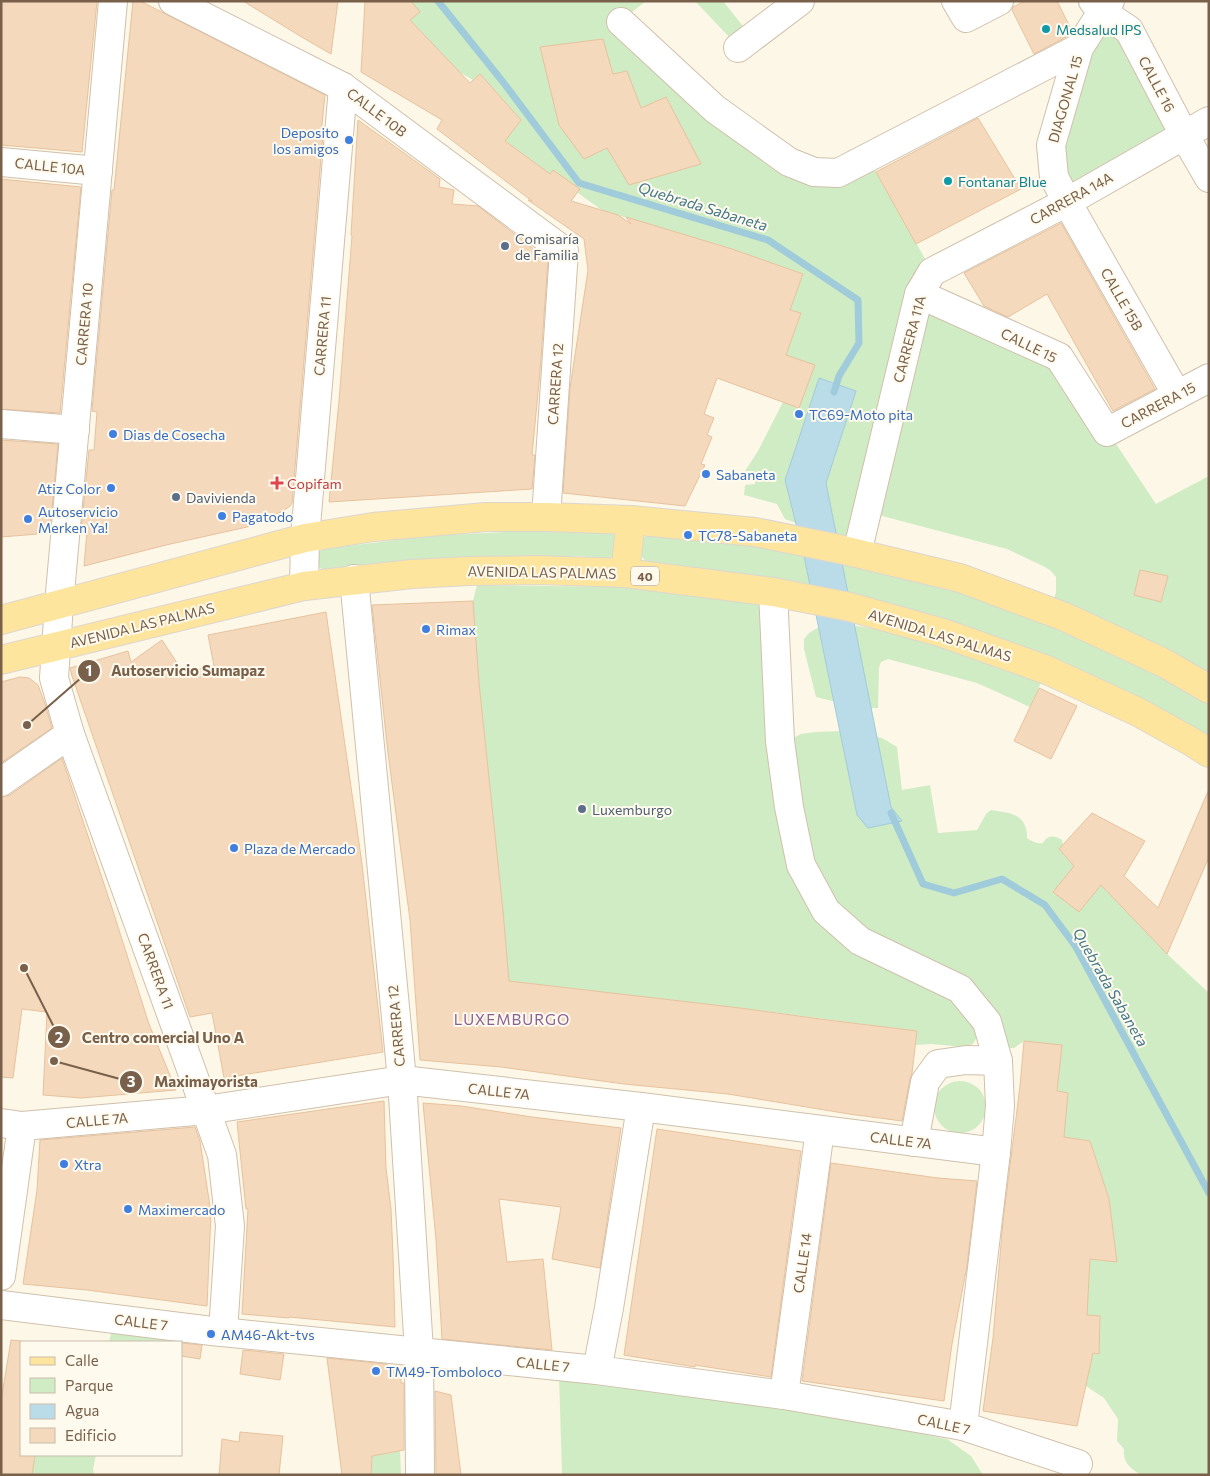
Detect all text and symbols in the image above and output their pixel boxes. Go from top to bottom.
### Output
place label: Medsalud IPS [1056,21,1142,38]
marker: Medsalud IPS [1040,23,1052,35]
street label: DIAGONAL 15 [1044,53,1086,145]
street label: CALLE 16 [1135,53,1179,115]
street label: CALLE 10B [344,84,410,140]
place label: Deposito los amigos [273,124,339,157]
marker: Deposito los amigos [343,134,355,146]
street label: CALLE 10A [14,154,86,178]
street label: CARRERA 14A [1027,168,1116,228]
place label: Fontanar Blue [958,173,1047,190]
marker: Fontanar Blue [942,175,954,187]
water label: Quebrada Sabaneta [636,178,770,234]
place label: Comisaría de Familia [515,230,579,263]
marker: Comisaría de Familia [499,240,511,252]
street label: CALLE 15B [1097,265,1147,333]
street label: CARRERA 10 [72,282,96,366]
street label: CARRERA 11A [889,293,929,385]
street label: CARRERA 11 [310,295,334,377]
street label: CALLE 15 [998,324,1060,366]
street label: CARRERA 12 [544,342,566,425]
street label: CARRERA 15 [1118,378,1198,432]
place label: TC69-Moto pita [809,406,913,423]
marker: TC69-Moto pita [793,408,805,420]
place label: Dias de Cosecha [123,426,225,443]
marker: Dias de Cosecha [107,428,119,440]
place label: Sabaneta [716,466,776,483]
marker: Sabaneta [700,468,712,480]
place label: Copifam [287,475,342,492]
marker: Copifam [271,477,283,489]
place label: Atiz Color [37,480,101,497]
marker: Atiz Color [105,482,117,494]
place label: Davivienda [186,489,256,506]
marker: Davivienda [170,491,182,503]
place label: Autoservicio Merken Ya! [38,503,118,536]
place label: Pagatodo [232,508,293,525]
marker: Pagatodo [216,510,228,522]
marker: Autoservicio Merken Ya! [22,513,34,525]
place label: TC78-Sabaneta [698,527,797,544]
marker: TC78-Sabaneta [682,529,694,541]
street label: AVENIDA LAS PALMAS [467,562,617,582]
road number: 40 [631,566,659,586]
street label: AVENIDA LAS PALMAS [68,599,216,651]
street label: AVENIDA LAS PALMAS [866,605,1014,665]
place label: Rimax [436,621,477,638]
marker: Rimax [420,623,432,635]
callout: Autoservicio Sumapaz [76,656,275,686]
text: 1 [86,661,92,679]
text: Autoservicio Sumapaz [111,661,265,679]
place label: Luxemburgo [592,801,672,818]
marker: Luxemburgo [576,803,588,815]
place label: Plaza de Mercado [244,840,356,857]
marker: Plaza de Mercado [228,842,240,854]
water label: Quebrada Sabaneta [1070,924,1152,1050]
street label: CARRERA 11 [134,930,178,1012]
street label: CARRERA 12 [384,984,408,1067]
district label: LUXEMBURGO [454,1010,570,1028]
callout: Centro comercial Uno A [46,1022,254,1052]
text: 2 [55,1028,63,1046]
text: Centro comercial Uno A [82,1028,245,1046]
callout: Maximayorista [119,1067,268,1097]
text: 3 [127,1072,136,1090]
text: Maximayorista [154,1072,258,1090]
street label: CALLE 7A [467,1079,531,1103]
street label: CALLE 7A [65,1109,129,1131]
street label: CALLE 7A [869,1128,933,1152]
place label: Xtra [74,1156,102,1173]
marker: Xtra [58,1158,70,1170]
place label: Maximercado [138,1201,225,1218]
marker: Maximercado [122,1203,134,1215]
street label: CALLE 14 [789,1231,815,1294]
street label: CALLE 7 [113,1310,169,1334]
place label: AM46-Akt-tvs [221,1326,315,1343]
marker: AM46-Akt-tvs [205,1328,217,1340]
legend [20,1341,182,1456]
text: Calle [65,1351,99,1369]
street label: CALLE 7 [515,1353,571,1375]
place label: TM49-Tomboloco [386,1363,502,1380]
marker: TM49-Tomboloco [370,1365,382,1377]
text: Parque [65,1376,113,1394]
text: Agua [65,1401,99,1419]
street label: CALLE 7 [916,1410,972,1438]
text: Edificio [65,1426,116,1444]

